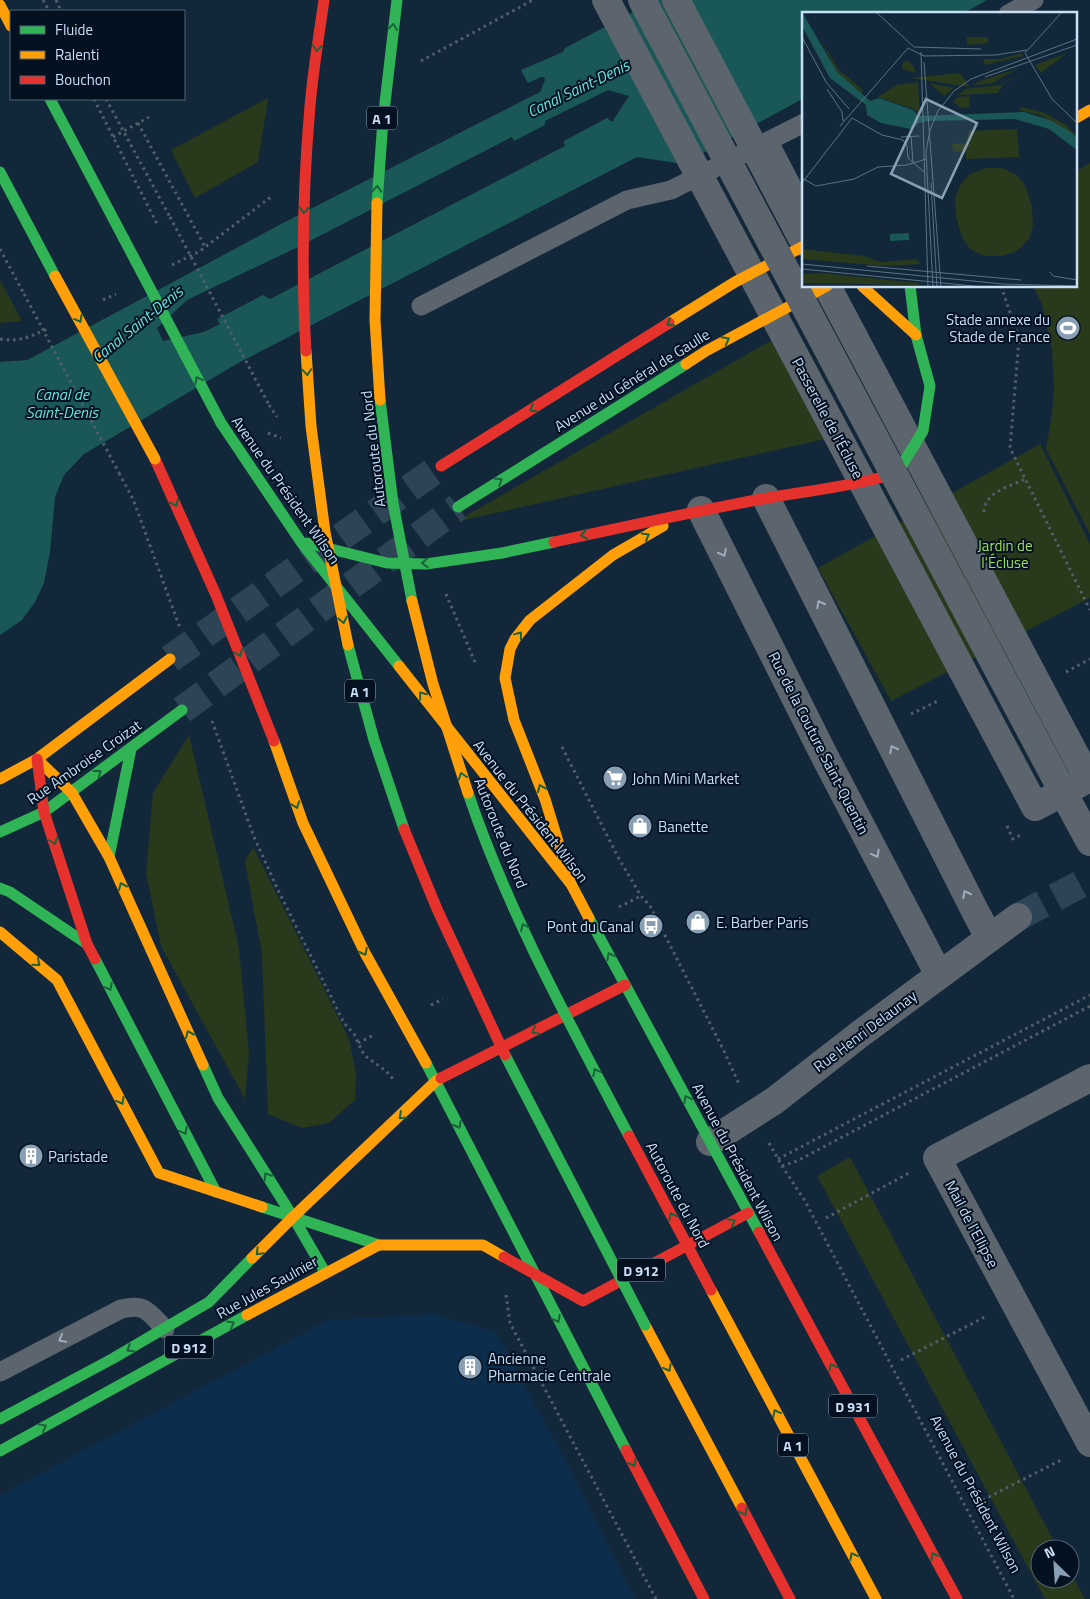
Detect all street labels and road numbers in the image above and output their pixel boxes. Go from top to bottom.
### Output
road number: A 1 [367,106,397,130]
street label: Avenue du Général de Gaulle [550,323,714,437]
street label: Passerelle de l'Écluse [786,353,870,483]
street label: Autoroute du Nord [354,389,392,509]
street label: Avenue du Président Wilson [226,411,346,569]
street label: Rue de la Couture Saint-Quentin [763,647,875,839]
road number: A 1 [345,679,375,702]
street label: Rue Ambroise Croizat [22,713,147,810]
street label: Avenue du Président Wilson [468,734,594,888]
street label: Autoroute du Nord [468,774,534,892]
street label: Rue Henri Delaunay [808,984,922,1078]
street label: Avenue du Président Wilson [686,1079,790,1245]
street label: Autoroute du Nord [640,1138,716,1252]
street label: Mail de l'Ellipse [939,1176,1005,1272]
street label: Rue Jules Saulnier [212,1250,322,1324]
road number: D 912 [617,1258,665,1282]
road number: D 912 [165,1335,213,1358]
road number: D 931 [829,1394,877,1418]
street label: Avenue du Président Wilson [924,1411,1028,1577]
road number: A 1 [778,1434,808,1456]

